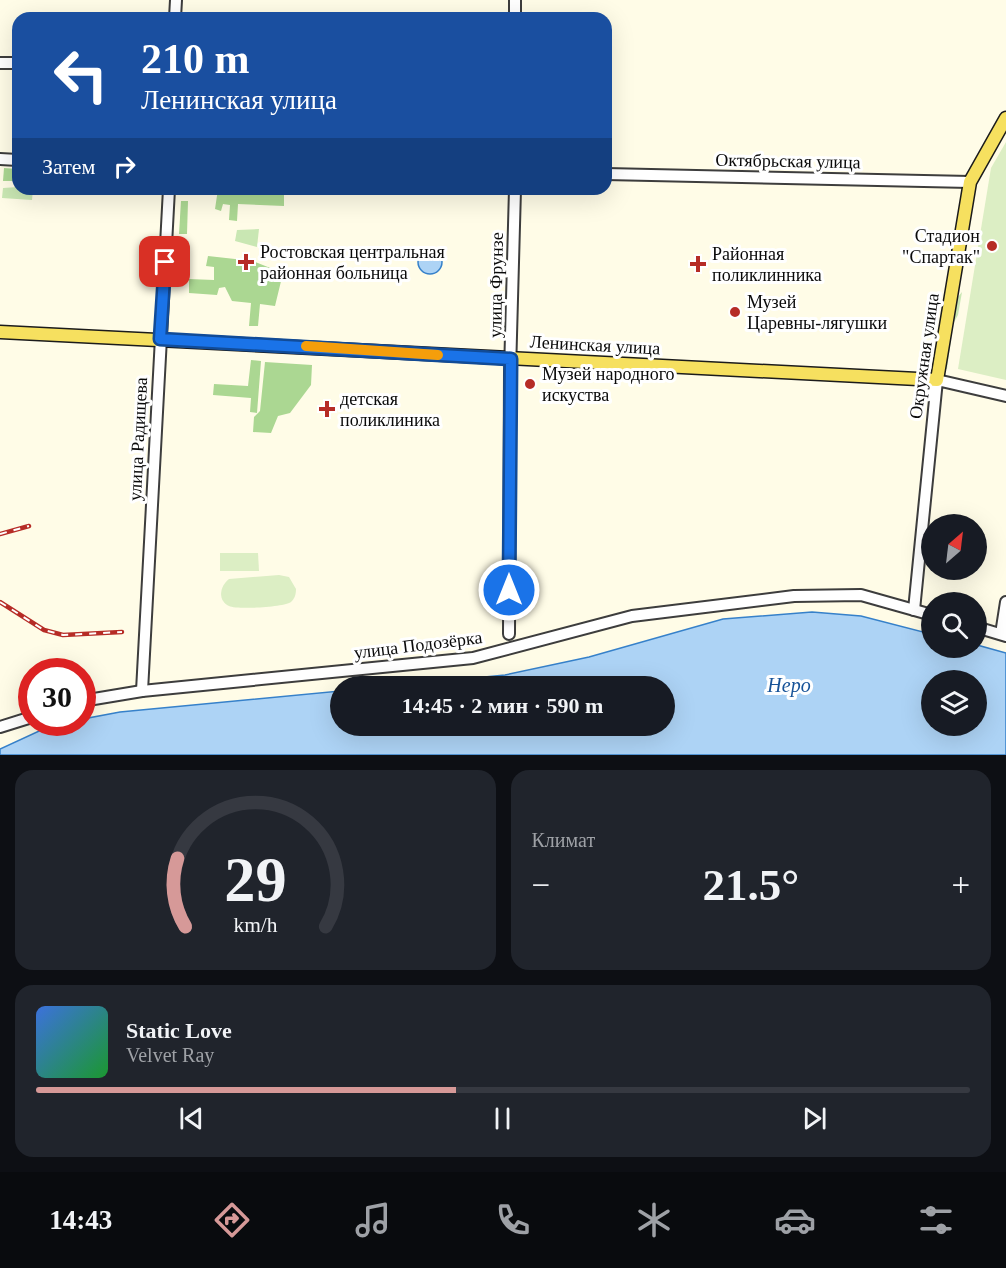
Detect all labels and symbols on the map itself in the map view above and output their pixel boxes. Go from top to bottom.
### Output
street label: Октябрьская улица [715,150,861,172]
place label: Стадион "Спартак" [902,226,980,267]
street label: улица Фрунзе [485,232,507,338]
pin [139,236,190,287]
marker: Стадион "Спартак" [985,239,999,253]
place label: Ростовская центральная районная больница [260,242,445,283]
place label: Районная поликлинника [712,244,822,285]
marker: Ростовская центральная районная больница [237,253,255,271]
marker: Районная поликлинника [689,255,707,273]
place label: Музей Царевны-лягушки [747,292,887,333]
street label: Окружная улица [905,292,943,420]
marker: Музей Царевны-лягушки [728,305,742,319]
street label: Ленинская улица [529,332,661,358]
place label: Музей народного искуства [542,364,675,405]
street label: улица Радищева [125,377,151,501]
marker: Музей народного искуства [523,377,537,391]
place label: детская поликлиника [340,389,440,430]
marker: детская поликлиника [318,400,336,418]
north arrow [921,514,987,580]
position arrow [477,558,541,622]
street label: улица Подозёрка [353,627,483,663]
speed limit sign: 30 [18,658,96,736]
water label: Неро [766,674,811,697]

